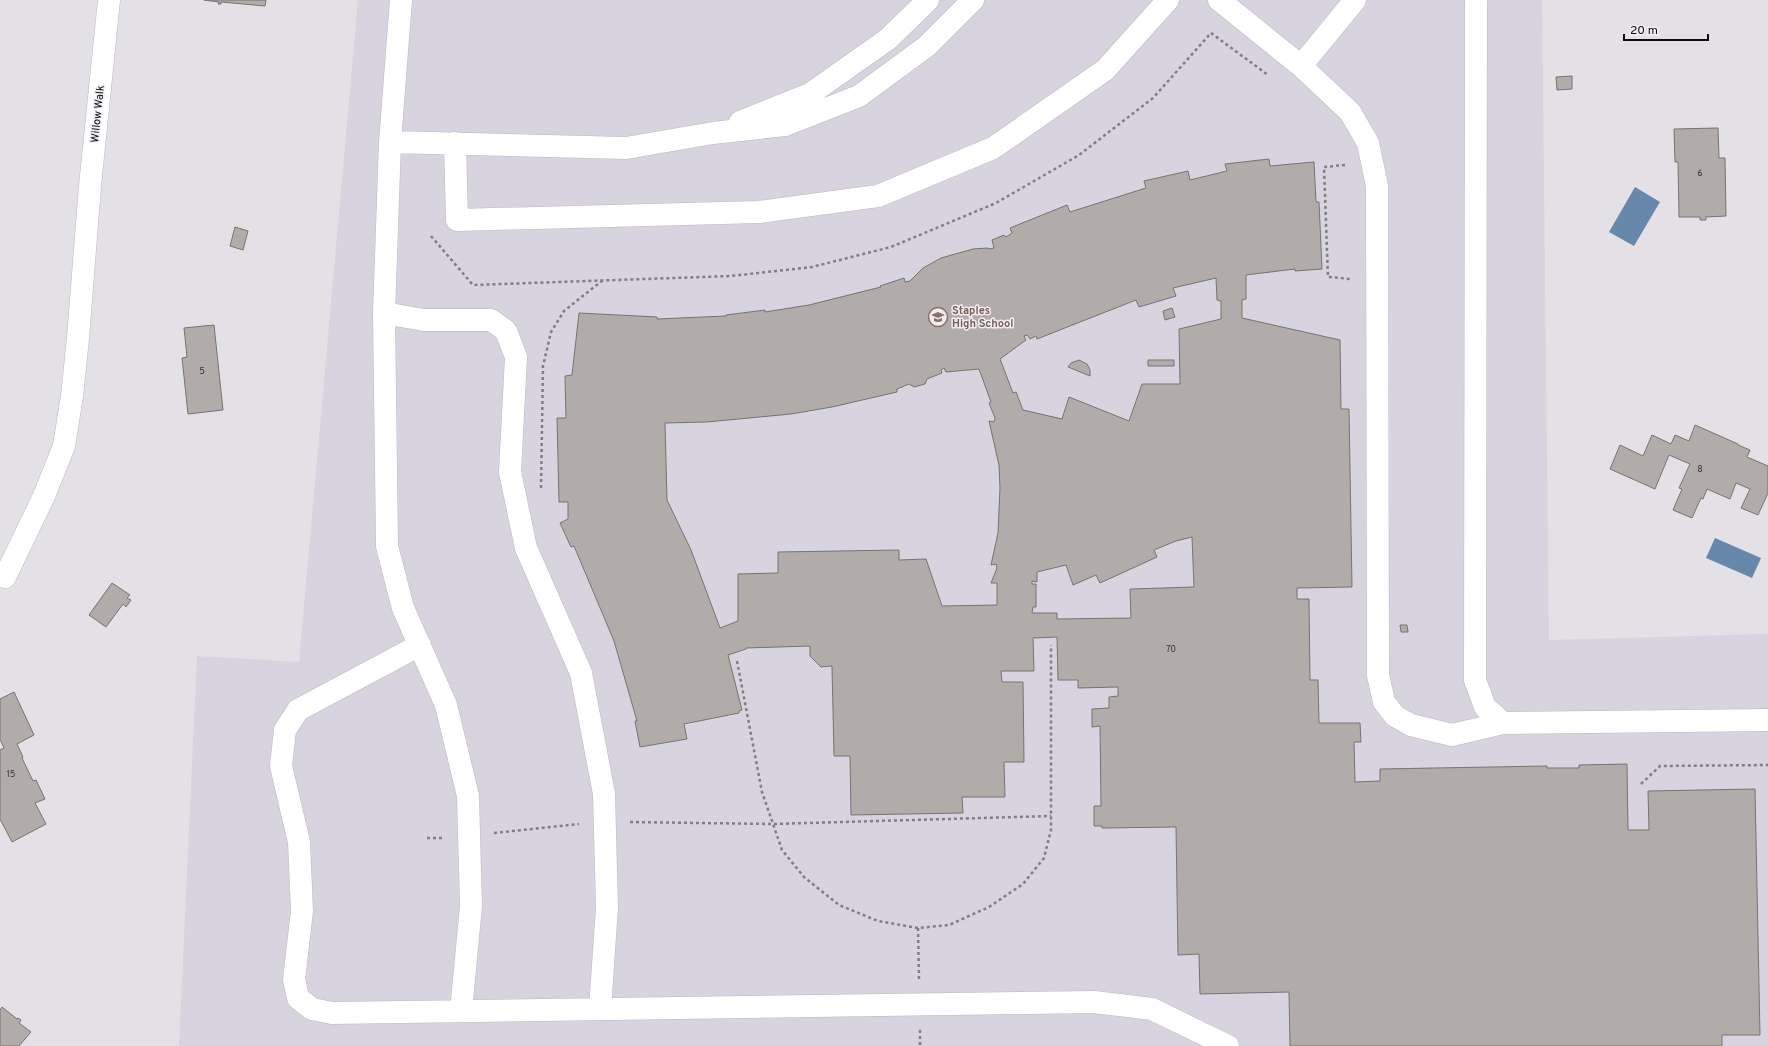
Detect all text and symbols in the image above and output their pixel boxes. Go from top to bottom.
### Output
scale bar [1624,16,1708,42]
text: 20 m [1630,23,1658,39]
street label: Willow Walk [88,85,108,143]
house number: 6 [1697,168,1703,179]
place label: Staples High School [952,304,1013,331]
school or university icon: Staples High School [927,306,949,328]
house number: 5 [199,366,205,377]
house number: 8 [1697,464,1703,475]
house number: 70 [1166,644,1176,655]
house number: 15 [7,769,15,780]

